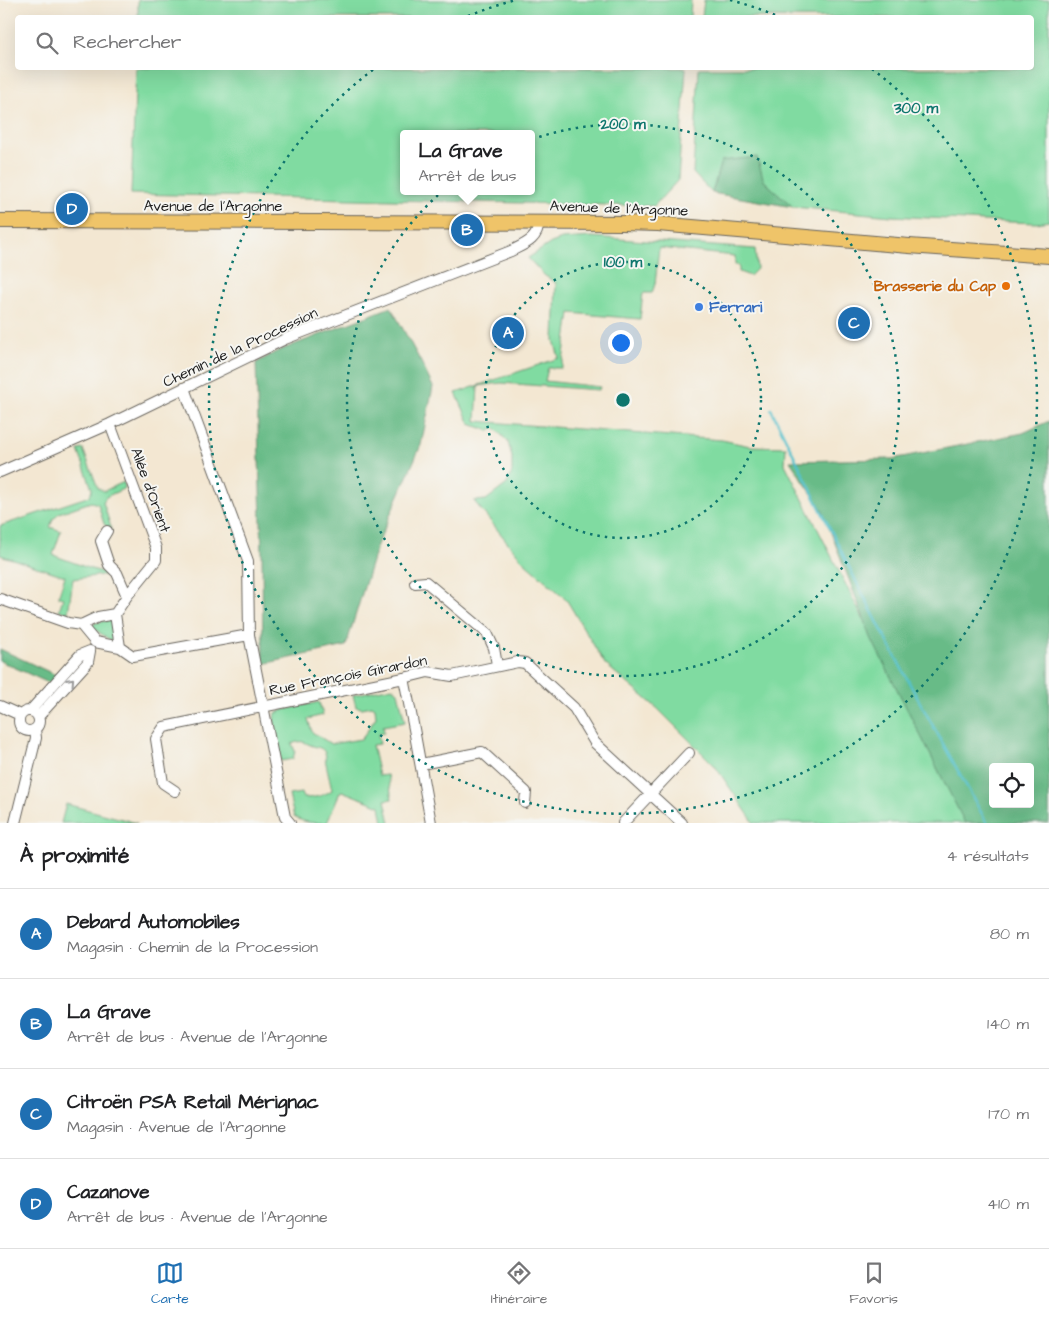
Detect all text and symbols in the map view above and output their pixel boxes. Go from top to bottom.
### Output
search box [15,15,1034,70]
icon: search [33,29,61,57]
text: Rechercher [73,29,181,56]
text: 300 m [893,98,938,119]
text: 200 m [599,114,646,135]
popup [400,130,535,195]
text: La Grave [419,138,502,165]
text: Arrêt de bus [419,165,516,187]
pin: D [56,190,88,228]
street label: Avenue de l'Argonne [144,196,282,218]
street label: Avenue de l'Argonne [549,196,689,222]
pin: B [451,211,483,249]
text: 100 m [604,252,643,273]
place label: Brasserie du Cap [874,276,997,297]
marker: Brasserie du Cap [1000,280,1012,292]
place label: Ferrari [709,297,763,318]
marker: Ferrari [693,301,705,313]
street label: Chemin de la Procession [159,302,321,393]
pin: C [838,304,870,342]
pin: A [492,314,524,352]
your location [608,330,634,356]
centre of rings [614,391,632,409]
street label: Allée d'Orient [125,445,176,536]
street label: Rue François Girardon [267,650,429,701]
one-way arrow [65,678,74,687]
map controls [989,763,1034,808]
button: locate [989,763,1034,808]
text: À proximité [20,841,129,870]
text: 4 résultats [946,845,1029,867]
text: Debard Automobiles [67,909,240,936]
text: A [31,923,41,945]
text: 80 m [990,923,1029,945]
text: Magasin · Chemin de la Procession [67,936,318,958]
text: La Grave [67,999,151,1026]
text: B [30,1013,42,1035]
text: 140 m [987,1013,1029,1035]
text: Arrêt de bus · Avenue de l'Argonne [67,1026,328,1048]
text: Citroën PSA Retail Mérignac [67,1089,319,1116]
text: C [30,1103,42,1125]
text: 170 m [988,1103,1029,1125]
text: Magasin · Avenue de l'Argonne [67,1116,286,1138]
text: Cazanove [67,1179,150,1206]
text: D [31,1193,41,1215]
text: 410 m [987,1193,1029,1215]
text: Arrêt de bus · Avenue de l'Argonne [67,1206,328,1228]
tab: Carte [151,1259,189,1309]
tab: Itinéraire [491,1259,547,1309]
tab: Favoris [849,1259,898,1309]

